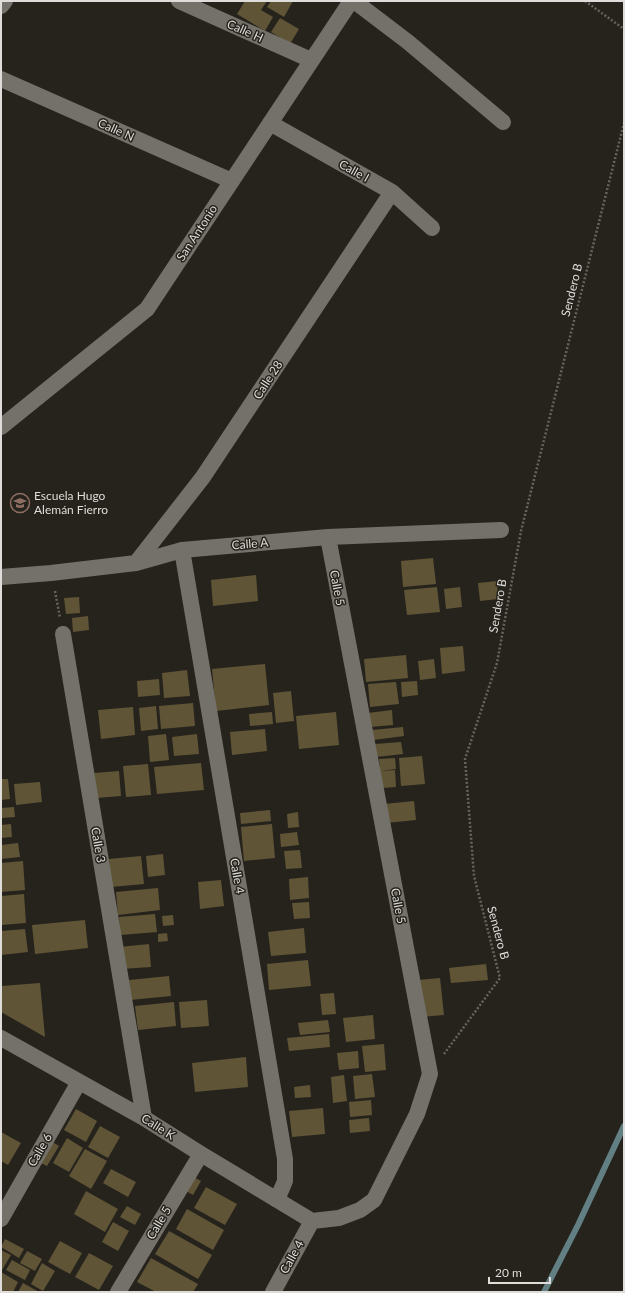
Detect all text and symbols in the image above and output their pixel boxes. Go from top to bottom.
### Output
street label: Calle H [225,16,266,45]
street label: Calle N [96,115,137,144]
street label: Calle I [336,156,372,185]
street label: San Antonio [173,202,220,264]
street label: Sendero B [558,261,585,318]
street label: Calle 28 [250,358,286,402]
place label: Escuela Hugo Alemán Fierro [34,488,108,517]
school or university icon: Escuela Hugo Alemán Fierro [9,492,31,514]
street label: Calle A [231,534,270,553]
street label: Calle 5 [327,569,348,607]
street label: Sendero B [485,578,510,634]
street label: Calle 3 [88,826,109,864]
street label: Calle 4 [227,857,248,895]
street label: Calle 5 [388,887,409,925]
street label: Sendero B [484,905,513,961]
street label: Calle K [139,1110,178,1143]
street label: Calle 6 [24,1130,55,1169]
street label: Calle 5 [143,1203,174,1242]
street label: Calle 4 [276,1237,307,1276]
scale bar [489,1259,550,1285]
text: 20 m [495,1265,522,1280]

